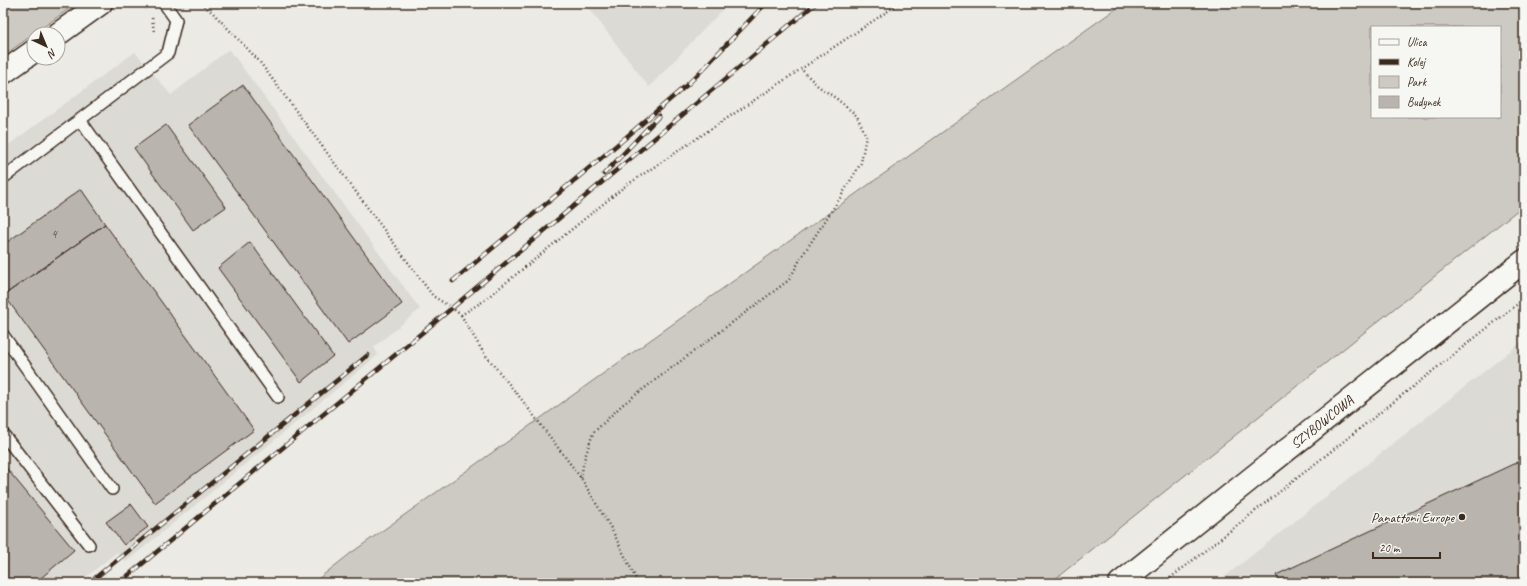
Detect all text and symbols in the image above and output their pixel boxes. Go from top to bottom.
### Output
north arrow [26,26,66,66]
legend [1371,26,1501,118]
text: Ulica [1407,34,1428,50]
text: N [44,46,60,62]
text: Kolej [1407,54,1427,70]
text: Park [1407,74,1428,90]
text: Budynek [1407,94,1442,110]
house number: 4 [51,226,58,242]
street label: SZYBOWCOWA [1287,391,1357,452]
place label: Panattoni Europe [1371,509,1455,526]
marker: Panattoni Europe [1457,512,1467,522]
scale bar [1373,534,1440,560]
text: 20 m [1379,540,1401,556]

